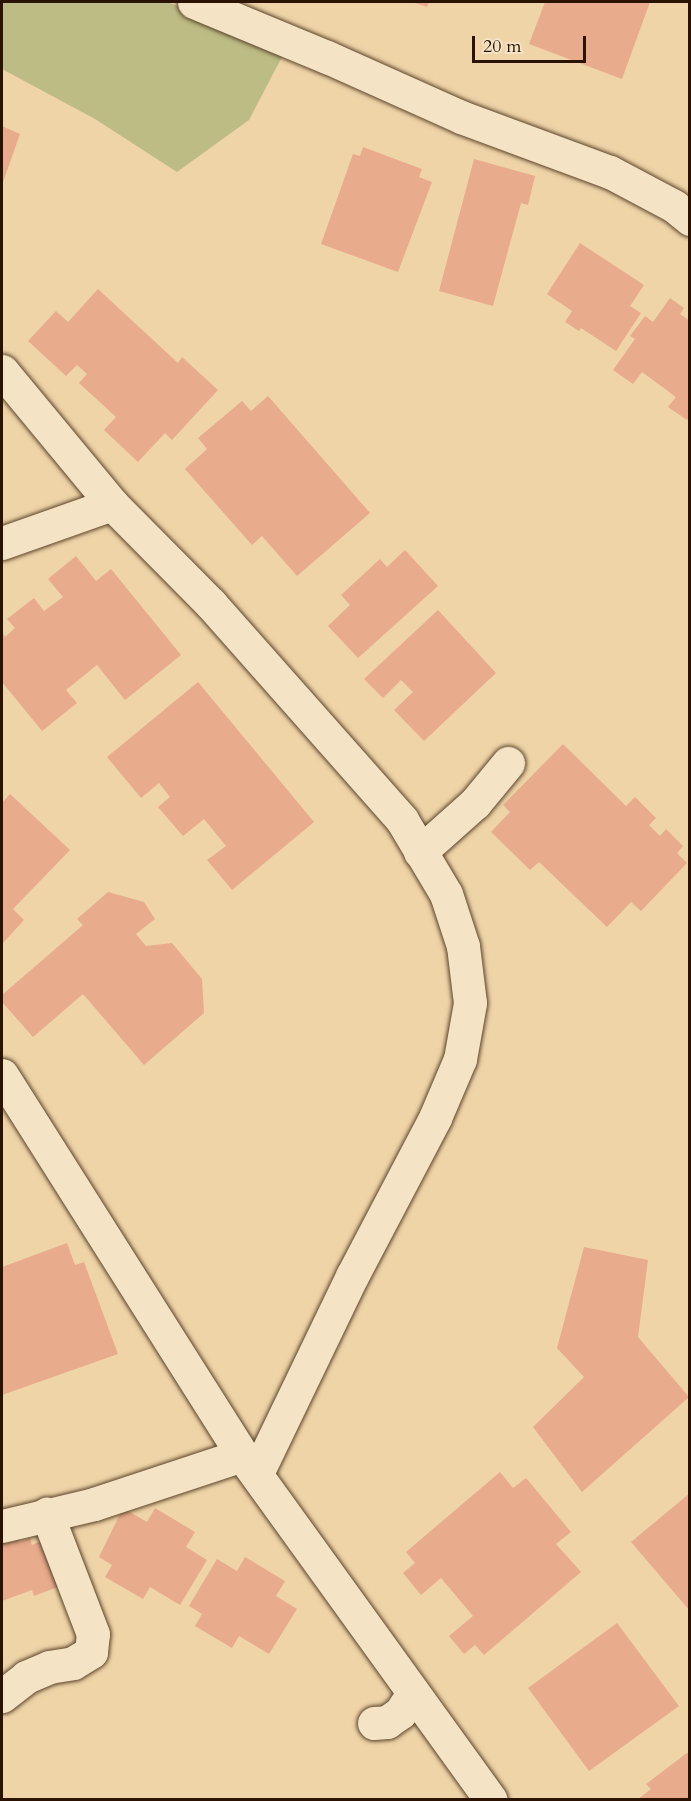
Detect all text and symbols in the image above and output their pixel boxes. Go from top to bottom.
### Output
scale bar [475,24,589,62]
text: 20 m [483,34,522,59]

